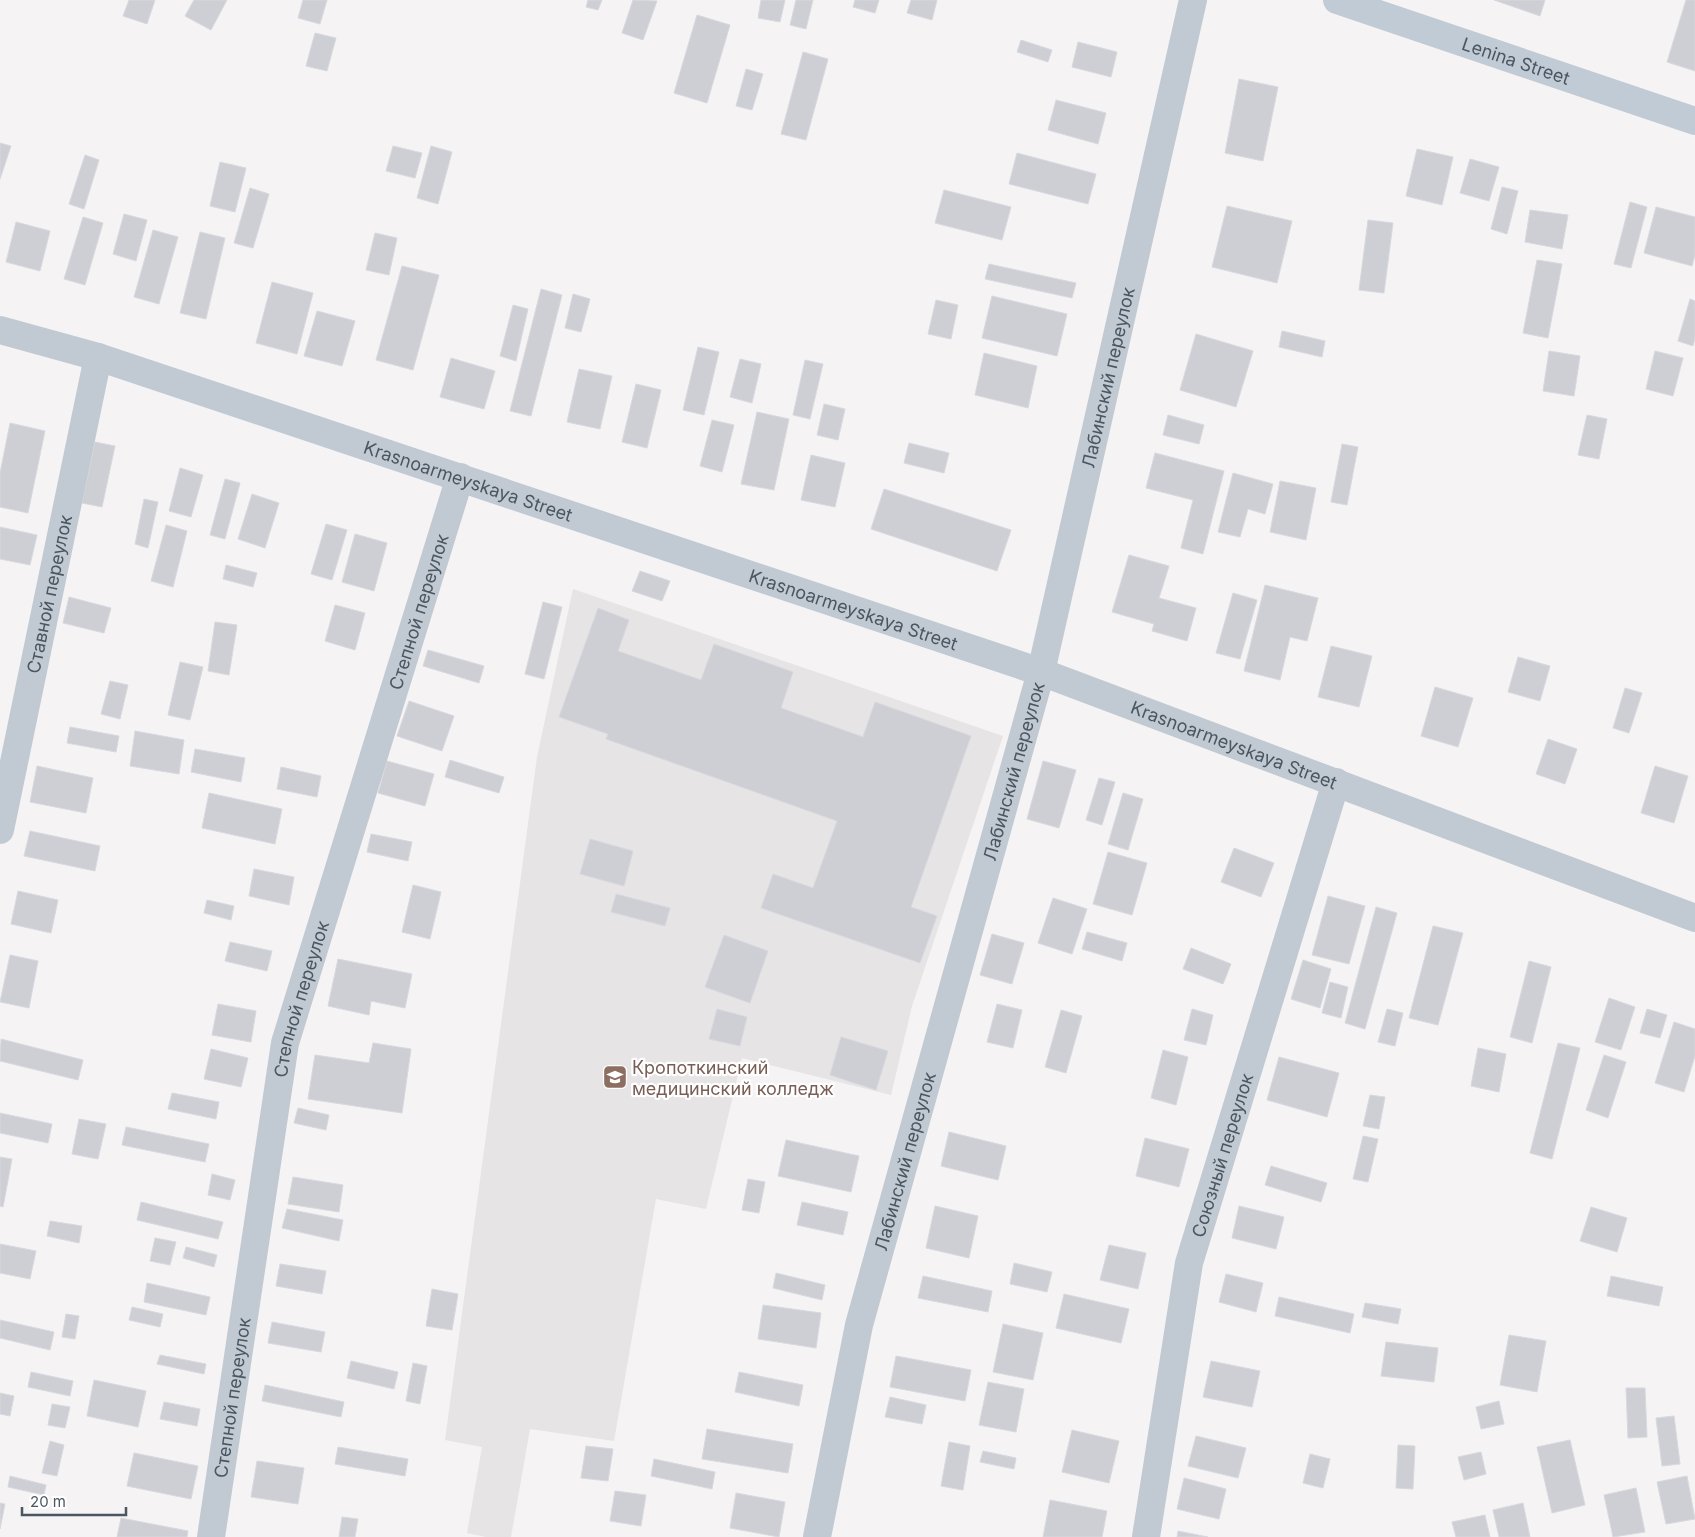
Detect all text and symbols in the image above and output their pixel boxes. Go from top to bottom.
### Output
street label: Lenina Street [1459,33,1573,88]
street label: Лабинский переулок [1077,285,1138,470]
street label: Krasnoarmeyskaya Street [361,436,575,525]
street label: Ставной переулок [22,513,76,675]
street label: Степной переулок [384,531,452,692]
street label: Krasnoarmeyskaya Street [746,565,960,654]
street label: Лабинский переулок [978,679,1048,863]
street label: Krasnoarmeyskaya Street [1128,696,1340,793]
street label: Степной переулок [270,918,333,1079]
place label: Кропоткинский медицинский колледж [632,1057,834,1099]
school or university icon: Кропоткинский медицинский колледж [602,1064,628,1090]
street label: Лабинский переулок [870,1069,940,1253]
street label: Союзный переулок [1187,1071,1257,1240]
street label: Степной переулок [210,1316,254,1479]
scale bar [22,1484,126,1516]
text: 20 m [30,1492,66,1511]

